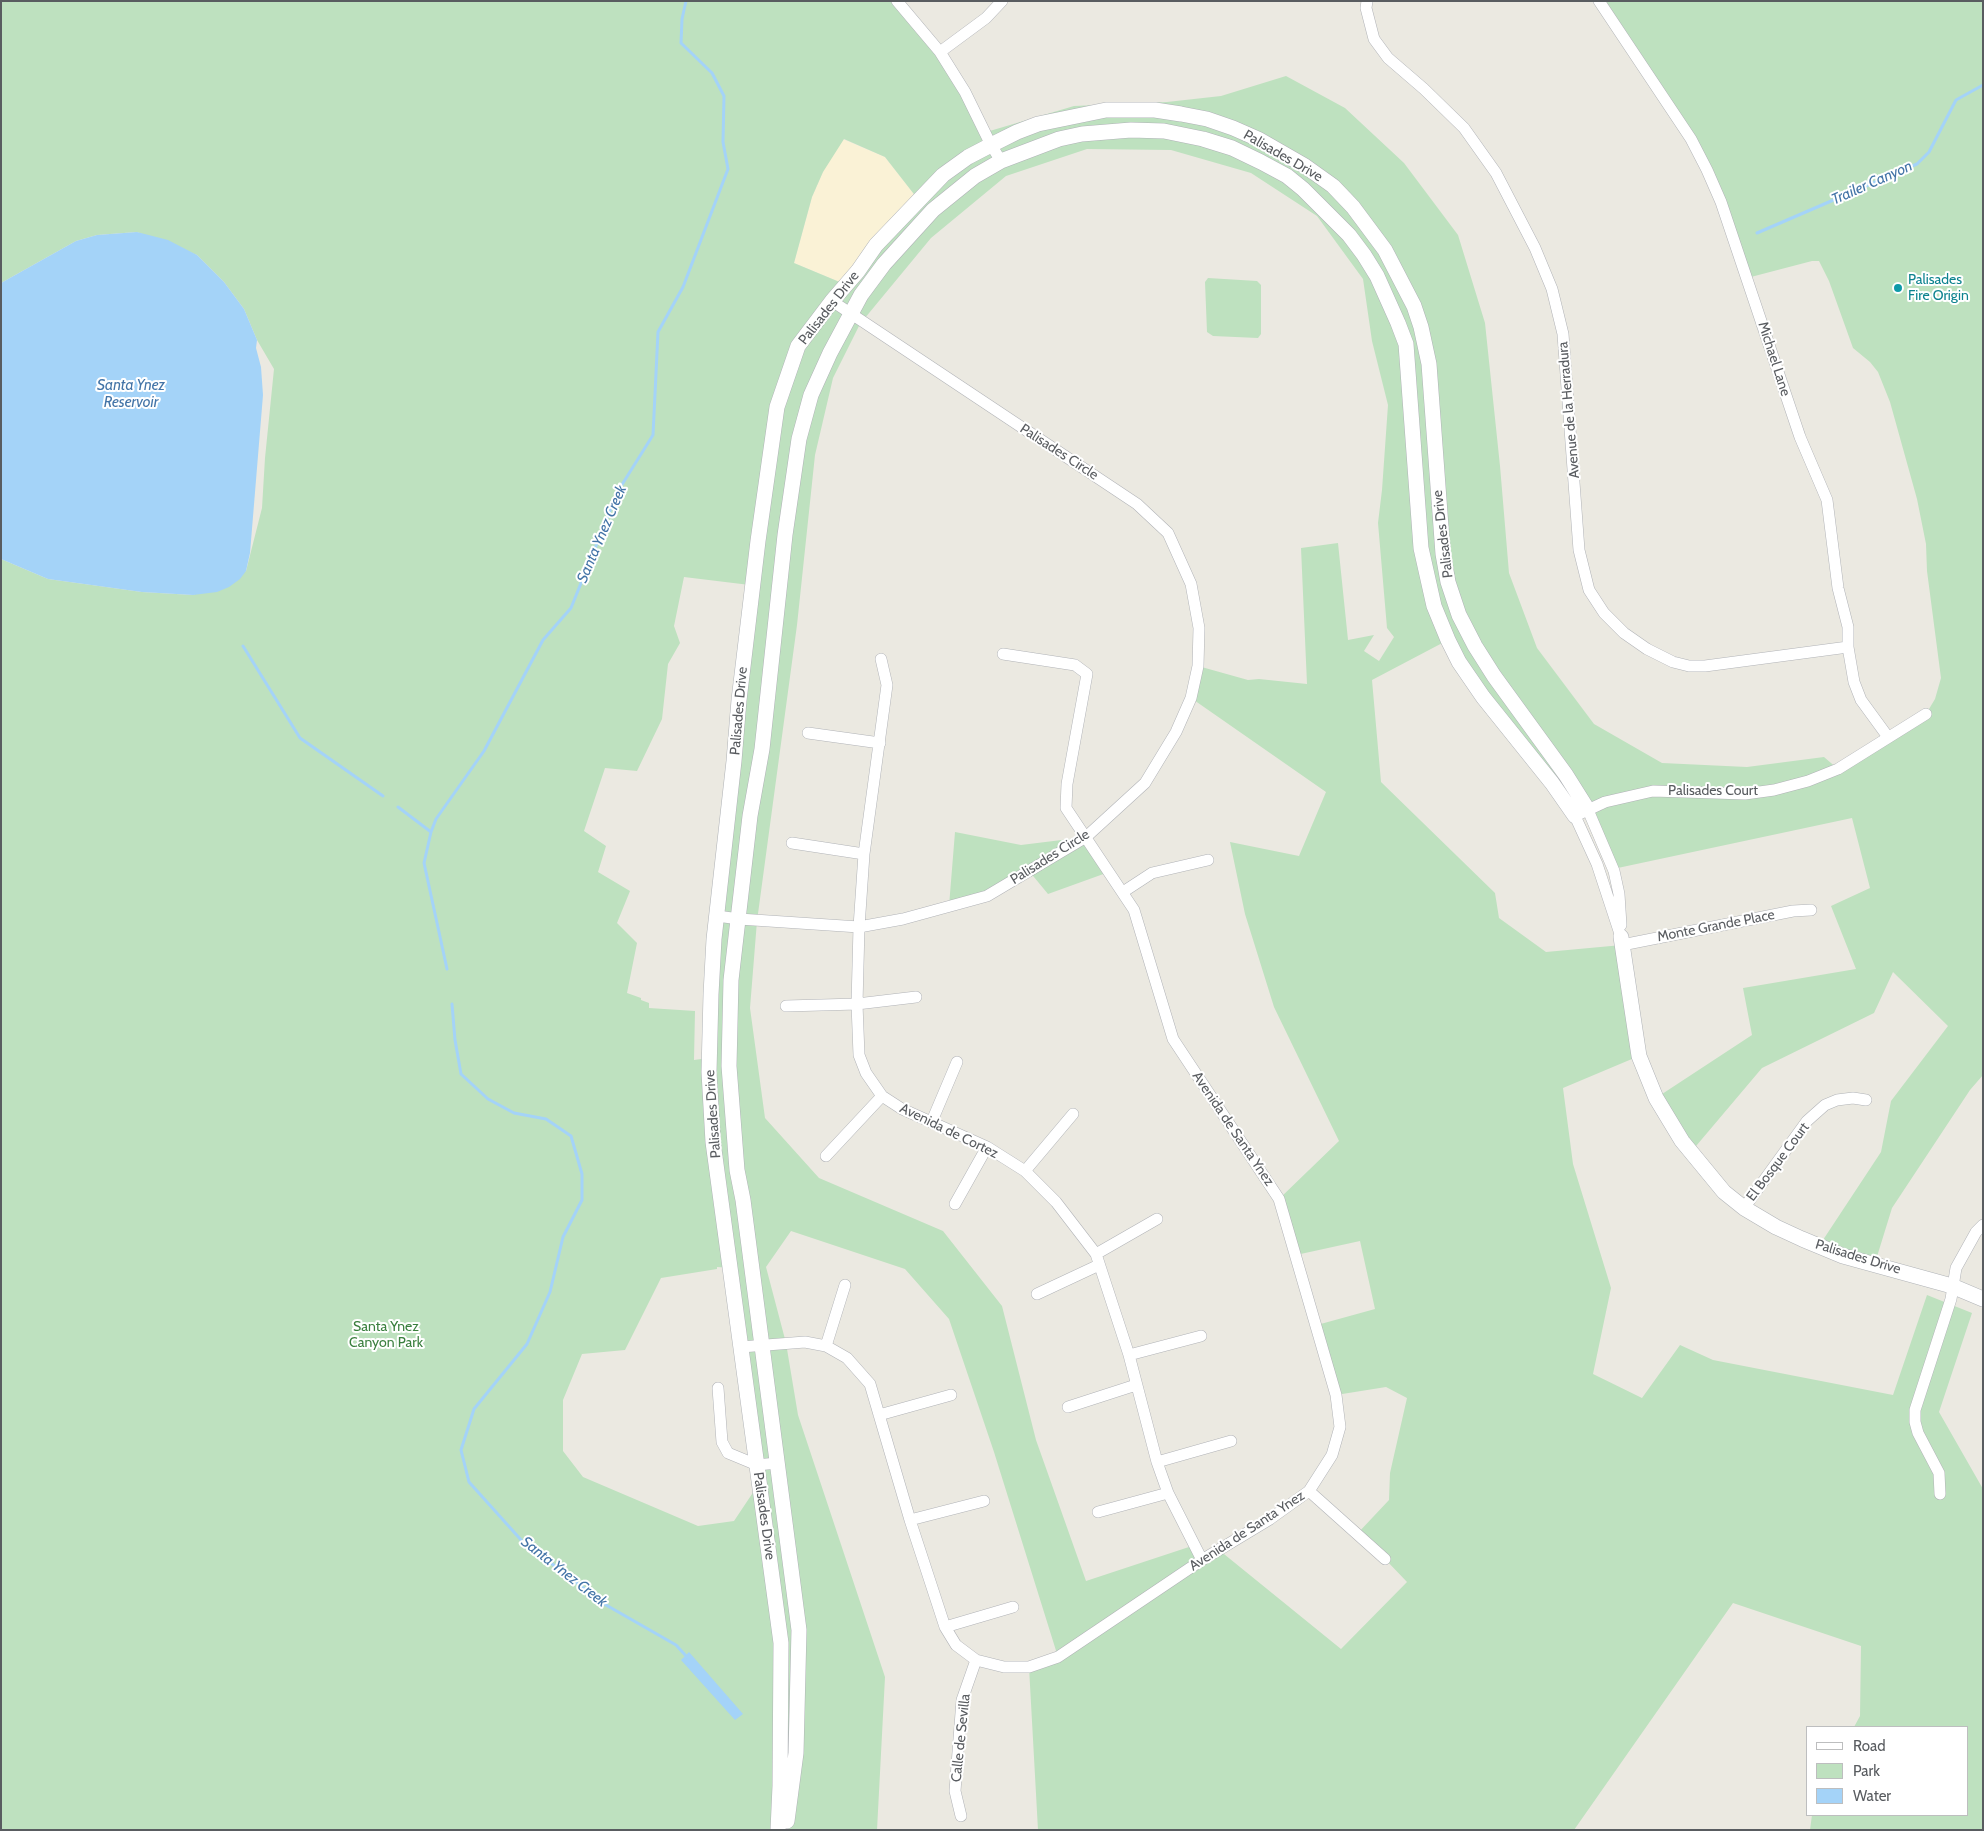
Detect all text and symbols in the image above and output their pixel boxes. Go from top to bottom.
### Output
street label: Palisades Drive [1240,127,1326,185]
water label: Trailer Canyon [1829,157,1915,209]
street label: Palisades Drive [795,268,863,348]
place label: Palisades Fire Origin [1908,272,1969,304]
marker: Palisades Fire Origin [1892,282,1904,294]
street label: Michael Lane [1754,320,1794,398]
street label: Avenue de la Herradura [1555,341,1583,479]
water label: Santa Ynez Reservoir [97,377,165,412]
street label: Palisades Circle [1017,420,1101,484]
water label: Santa Ynez Creek [573,483,631,585]
street label: Palisades Drive [1429,489,1457,579]
street label: Palisades Drive [727,666,751,756]
street label: Palisades Court [1668,783,1758,799]
street label: Palisades Circle [1007,826,1093,888]
street label: Monte Grande Place [1656,906,1776,946]
street label: Palisades Drive [702,1069,724,1159]
street label: Avenida de Santa Ynez [1188,1069,1278,1189]
street label: Avenida de Cortez [897,1100,1001,1162]
street label: El Bosque Court [1743,1119,1813,1205]
street label: Palisades Drive [1813,1236,1903,1278]
park label: Santa Ynez Canyon Park [349,1319,423,1351]
street label: Palisades Drive [750,1471,778,1561]
street label: Avenida de Santa Ynez [1186,1487,1308,1575]
water label: Santa Ynez Creek [517,1533,611,1611]
street label: Calle de Sevilla [948,1693,974,1783]
legend [1806,1726,1969,1816]
text: Road [1853,1737,1886,1755]
text: Park [1853,1762,1880,1780]
text: Water [1853,1787,1891,1805]

